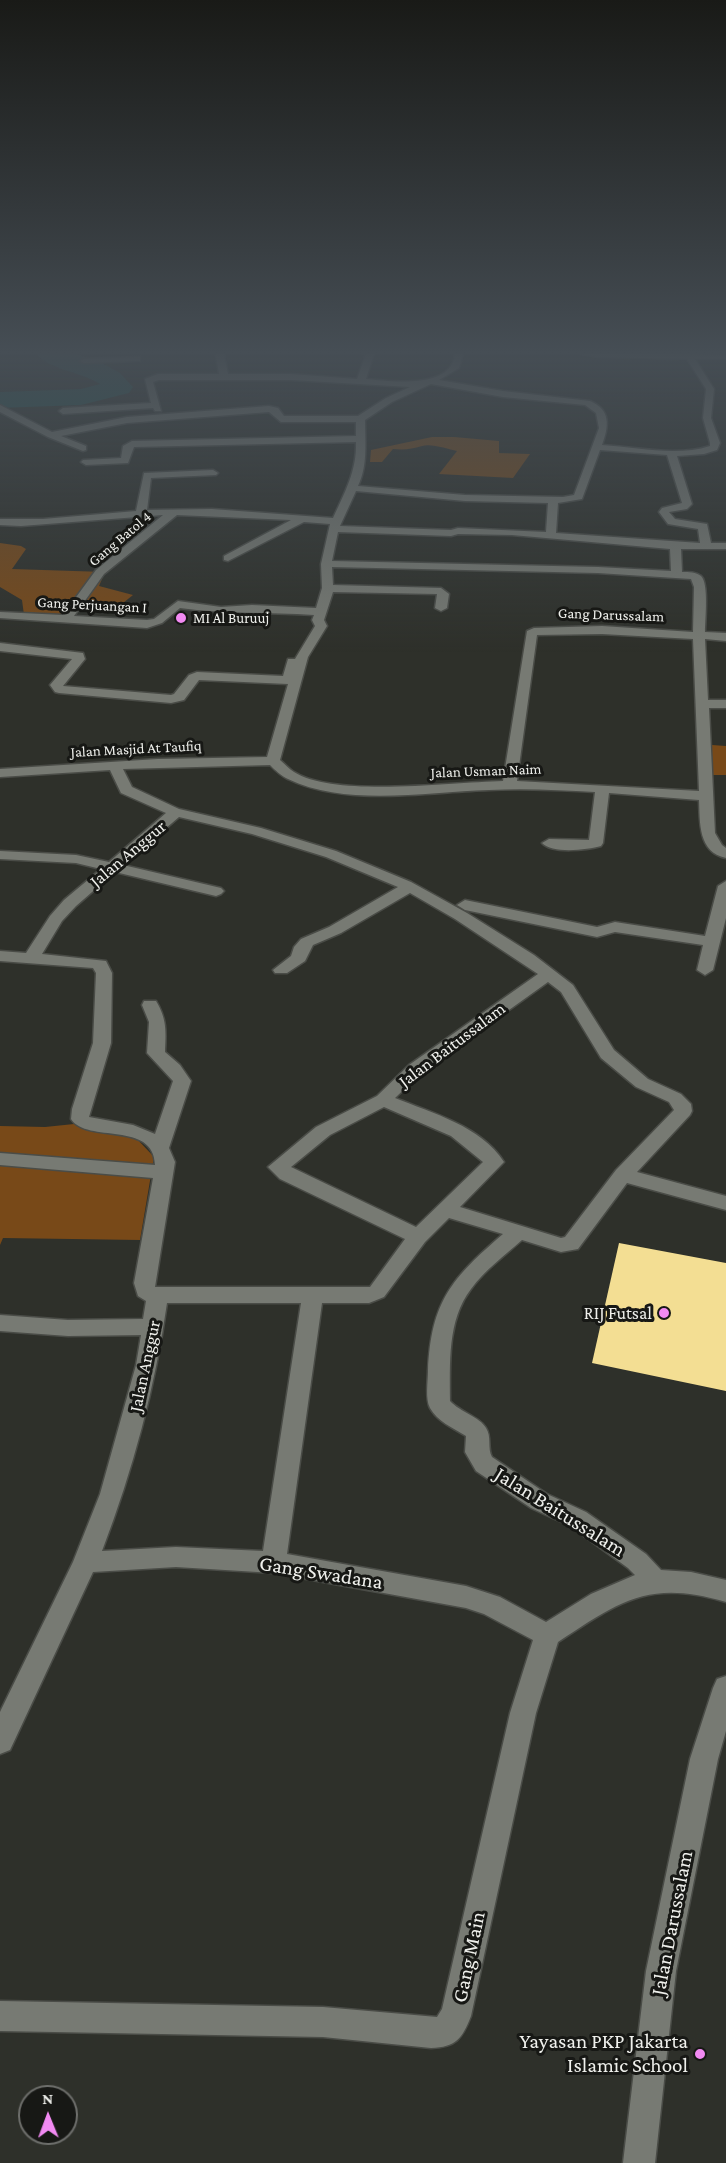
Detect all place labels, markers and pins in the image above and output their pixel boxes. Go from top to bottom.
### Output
place label: MI Al Buruuj [193,609,269,627]
marker: MI Al Buruuj [174,611,188,625]
place label: RIJ Futsal [584,1302,652,1324]
marker: RIJ Futsal [657,1306,671,1320]
place label: Yayasan PKP Jakarta Islamic School [519,2029,688,2079]
marker: Yayasan PKP Jakarta Islamic School [693,2047,707,2061]

